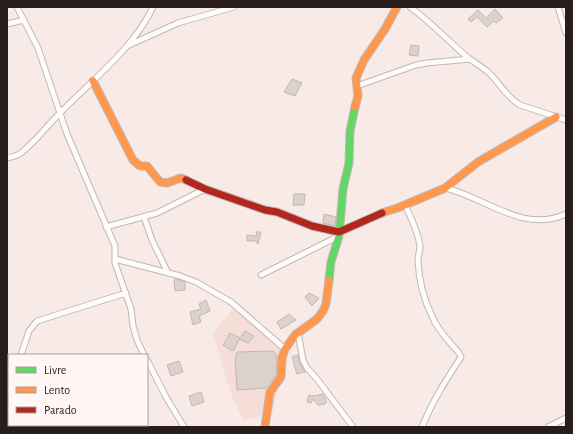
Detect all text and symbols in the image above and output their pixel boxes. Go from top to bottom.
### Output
legend [8,354,148,426]
text: Livre [44,364,66,376]
text: Lento [44,384,70,396]
text: Parado [44,404,77,416]

